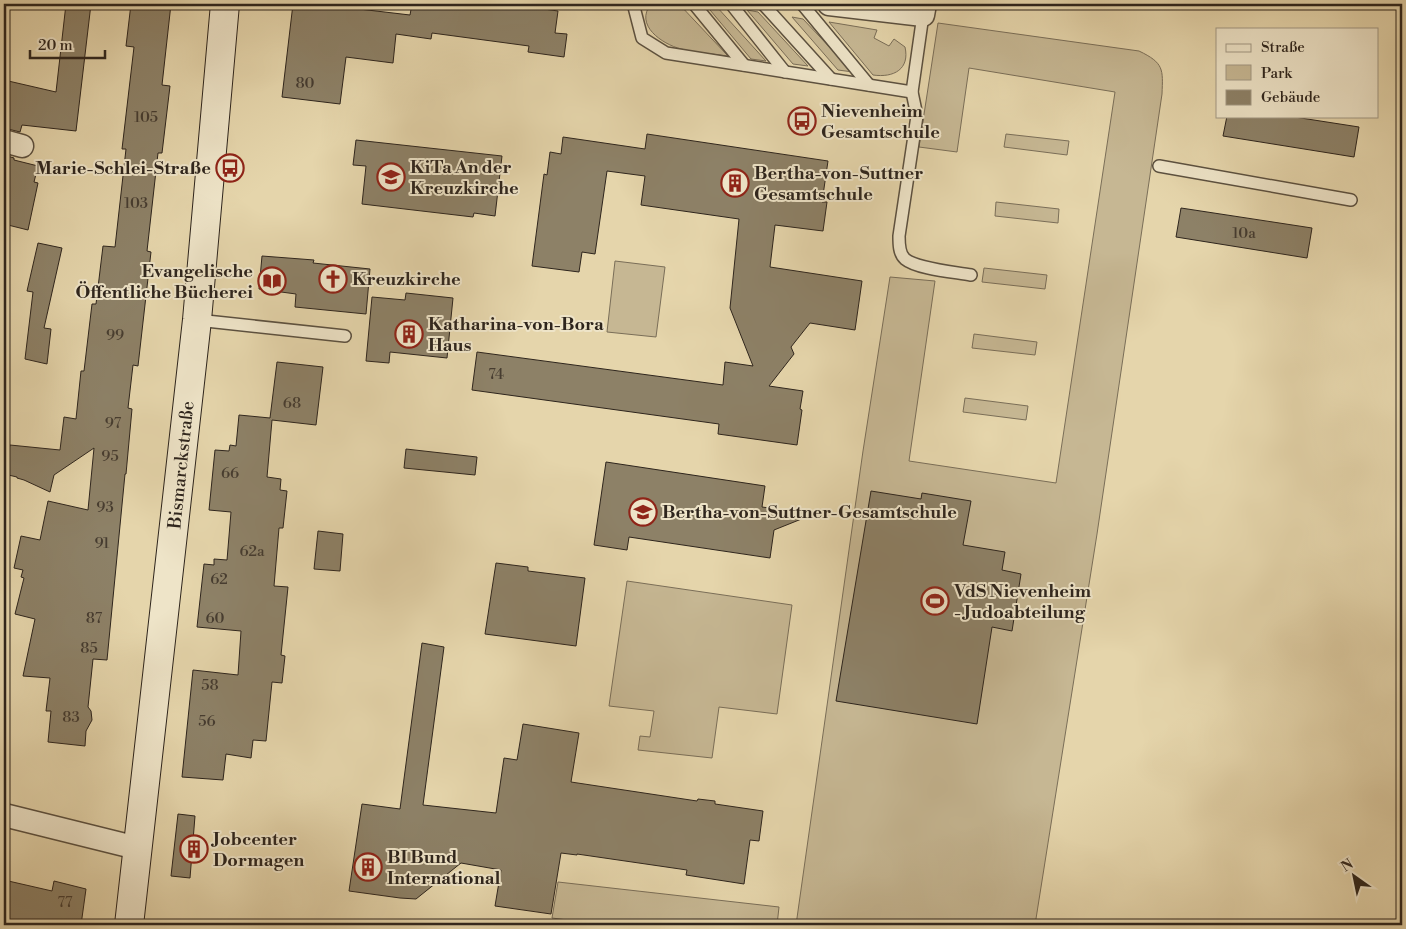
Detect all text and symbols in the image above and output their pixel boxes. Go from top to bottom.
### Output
scale bar [30,28,105,60]
legend [1216,28,1378,118]
text: 20 m [38,36,73,55]
text: Straße [1261,38,1305,57]
text: Park [1261,64,1293,83]
house number: 80 [295,74,315,93]
text: Gebäude [1261,88,1320,107]
place label: Nievenheim Gesamtschule [821,100,940,144]
bus stop icon: Nievenheim Gesamtschule [787,106,817,136]
house number: 105 [134,108,158,127]
bus stop icon: Marie-Schlei-Straße [215,153,245,183]
place label: KiTa An der Kreuzkirche [410,156,519,200]
place label: Marie-Schlei-Straße [35,157,211,180]
school or university icon: KiTa An der Kreuzkirche [376,162,406,192]
place label: Bertha-von-Suttner Gesamtschule [754,162,923,206]
building icon: Bertha-von-Suttner Gesamtschule [720,168,750,198]
house number: 103 [124,194,148,213]
house number: 10a [1232,224,1256,243]
place label: Evangelische Öffentliche Bücherei [75,260,253,304]
church icon: Kreuzkirche [318,264,348,294]
library icon: Evangelische Öffentliche Bücherei [257,266,287,296]
place label: Kreuzkirche [352,268,461,291]
place label: Katharina-von-Bora Haus [428,313,604,357]
building icon: Katharina-von-Bora Haus [394,319,424,349]
house number: 99 [106,326,124,345]
house number: 74 [488,365,504,384]
house number: 68 [283,394,301,413]
street label: Bismarckstraße [163,400,200,531]
house number: 97 [105,414,122,433]
house number: 95 [101,447,119,466]
house number: 66 [221,464,239,483]
school or university icon: Bertha-von-Suttner-Gesamtschule [628,497,658,527]
house number: 93 [96,498,114,517]
place label: Bertha-von-Suttner-Gesamtschule [662,501,957,524]
house number: 91 [94,534,110,553]
house number: 62a [239,542,265,561]
house number: 62 [210,570,228,589]
place label: VdS Nievenheim - Judoabteilung [953,580,1092,624]
sports icon: VdS Nievenheim - Judoabteilung [920,586,950,616]
house number: 87 [86,609,103,628]
house number: 60 [205,609,225,628]
house number: 85 [80,639,98,658]
house number: 58 [201,676,219,695]
house number: 83 [62,708,80,727]
house number: 56 [198,712,216,731]
place label: Jobcenter Dormagen [210,828,304,872]
building icon: Jobcenter Dormagen [179,834,209,864]
place label: BI Bund International [387,846,500,890]
building icon: BI Bund International [353,852,383,882]
north arrow [1328,852,1378,902]
text: N [1338,855,1357,877]
house number: 77 [57,893,73,912]

